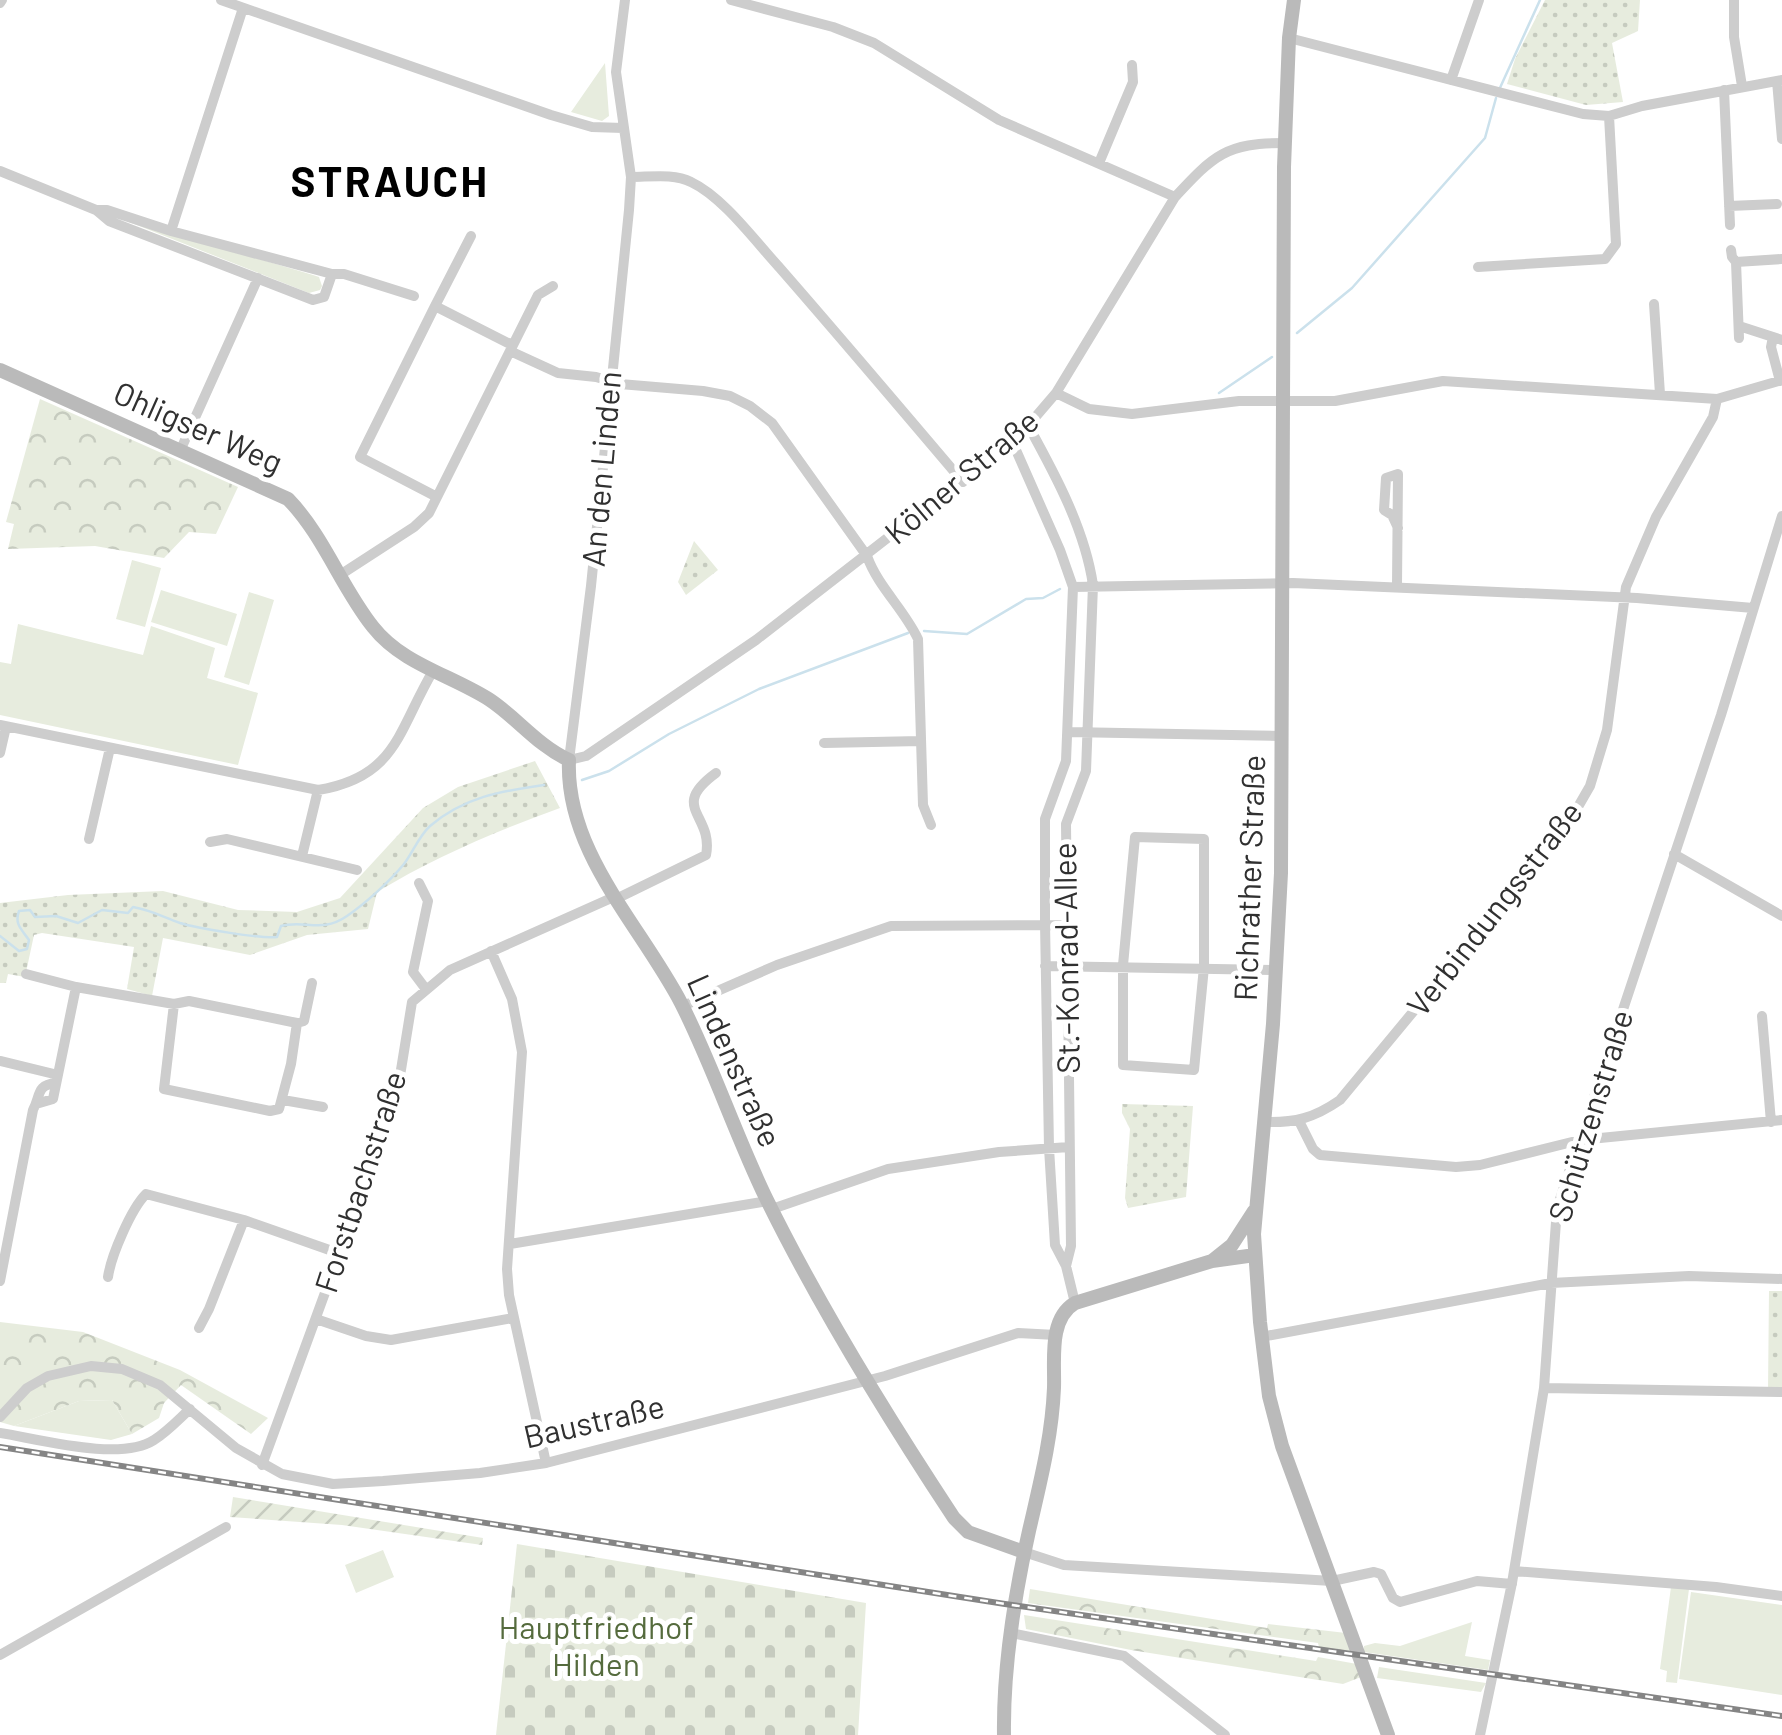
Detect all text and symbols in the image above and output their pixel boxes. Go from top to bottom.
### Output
district label: STRAUCH [291,155,489,205]
street label: An den Linden [573,369,627,568]
street label: Ohligser Weg [109,372,289,480]
street label: Kölner Straße [876,400,1045,551]
street label: Richrather Straße [1225,754,1271,1002]
street label: Verbindungsstraße [1398,793,1589,1023]
street label: St.-Konrad-Allee [1044,842,1086,1074]
street label: Lindenstraße [681,968,791,1152]
street label: Schützenstraße [1539,1005,1639,1226]
street label: Forstbachstraße [305,1066,413,1297]
street label: Baustraße [520,1385,668,1455]
park label: Hauptfriedhof Hilden [498,1607,694,1682]

